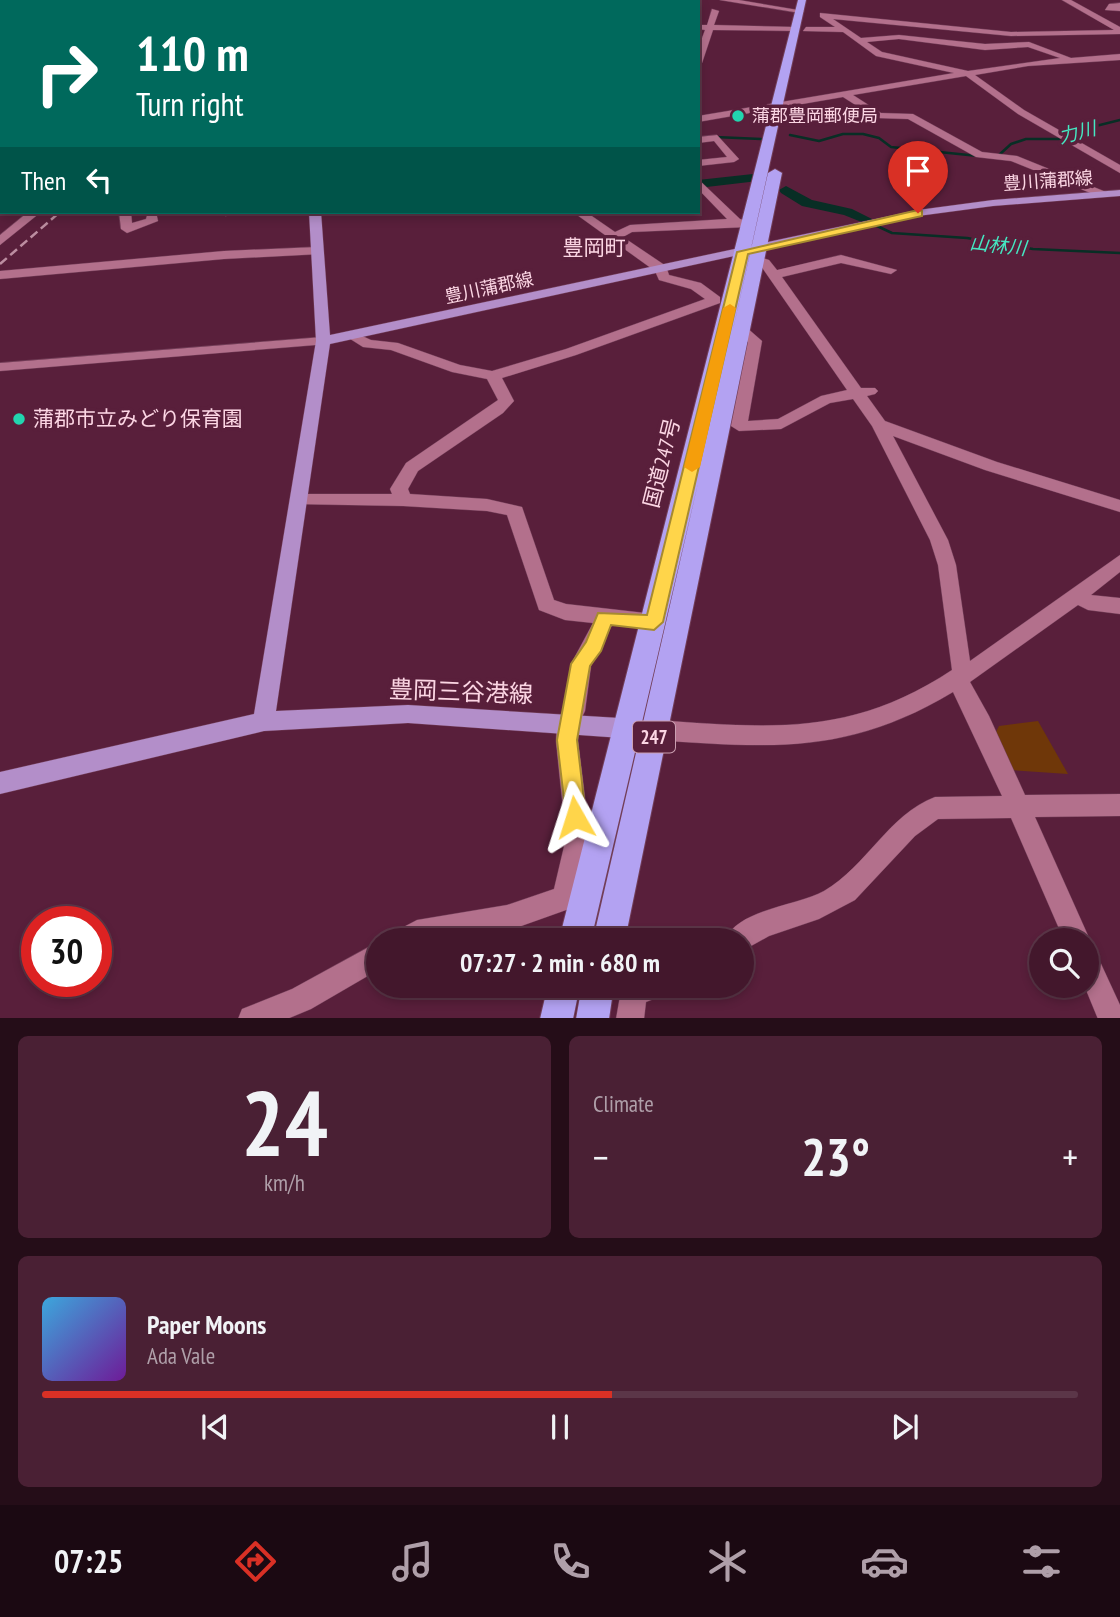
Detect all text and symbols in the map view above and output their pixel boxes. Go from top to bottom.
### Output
text: 110 m [136,21,249,85]
icon: right [21,28,112,119]
text: Turn right [136,83,244,125]
place label: 蒲郡豊岡郵便局 [752,104,878,127]
marker: 蒲郡豊岡郵便局 [730,108,746,124]
water label: 力川 [1056,115,1100,148]
pin [888,141,948,213]
icon: arrive [899,152,937,190]
icon: left [80,161,118,199]
text: Then [21,164,66,197]
street label: 豊川蒲郡線 [1002,166,1094,195]
water label: 山林川 [968,230,1030,260]
district label: 豊岡町 [563,234,626,261]
street label: 豊川蒲郡線 [442,267,535,308]
place label: 蒲郡市立みどり保育園 [33,405,243,432]
marker: 蒲郡市立みどり保育園 [11,411,27,427]
street label: 国道247号 [637,415,686,510]
street label: 豊岡三谷港線 [389,673,534,710]
road number: 247 [633,722,675,752]
position arrow [538,780,612,854]
speed limit sign: 30 [21,906,112,997]
map controls [1029,928,1099,998]
button: search [1029,928,1099,998]
text: 07:27 · 2 min · 680 m [460,946,660,979]
text: 24 [241,1063,328,1181]
text: Climate [593,1089,654,1118]
text: 23° [801,1123,870,1190]
text: − [593,1132,609,1181]
text: + [1062,1132,1078,1181]
text: km/h [264,1168,305,1197]
text: Paper Moons [147,1308,266,1341]
text: Ada Vale [147,1341,215,1370]
icon: previous [196,1408,234,1446]
icon: pause [541,1408,579,1446]
icon: next [886,1408,924,1446]
icon: directions [231,1537,280,1586]
icon: music [388,1537,437,1586]
icon: phone [546,1537,595,1586]
icon: climate [703,1537,752,1586]
icon: car [860,1537,909,1586]
icon: filters [1017,1537,1066,1586]
text: 07:25 [54,1540,123,1582]

